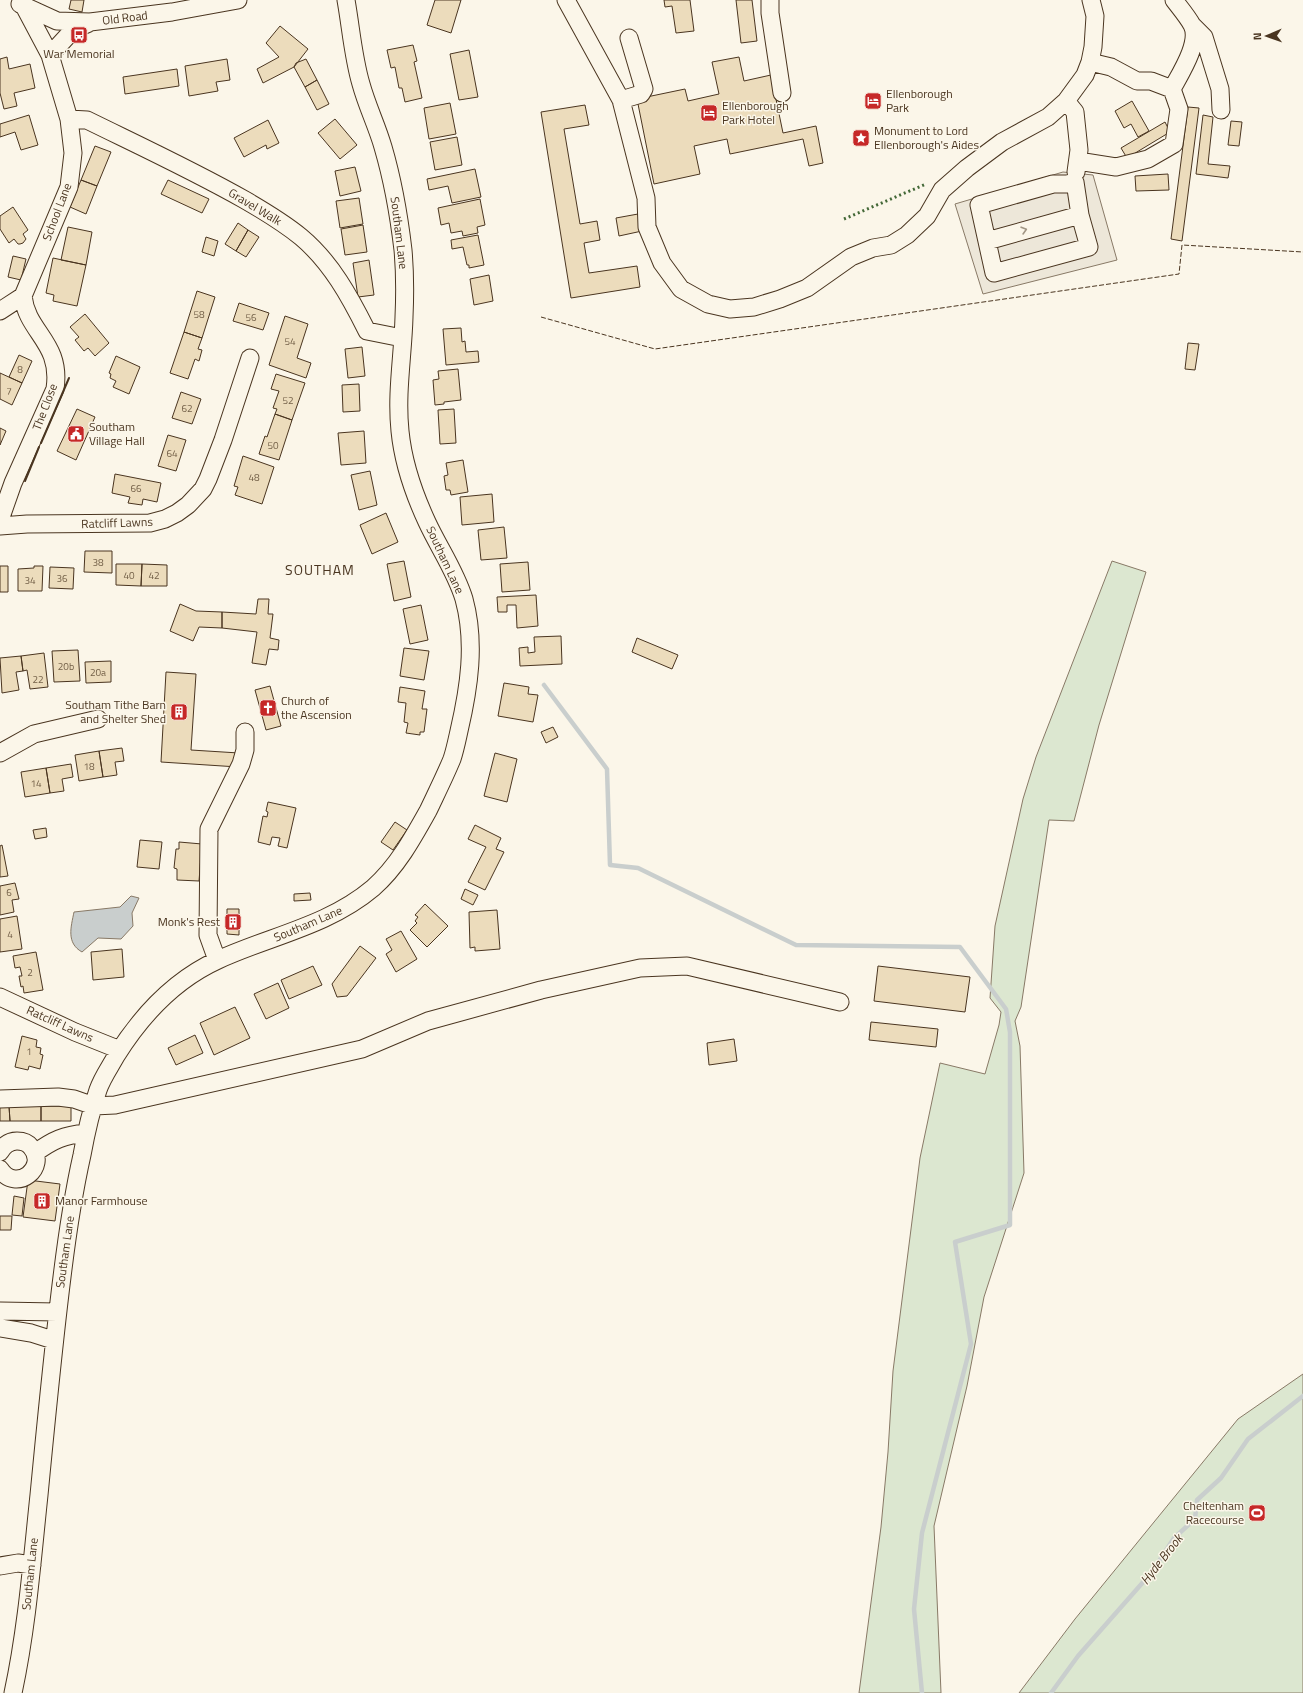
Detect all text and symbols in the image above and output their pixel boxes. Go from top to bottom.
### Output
street label: Old Road [101,5,149,30]
north arrow [1247,16,1287,56]
bus stop icon: War Memorial [69,25,89,45]
text: N [1249,32,1265,40]
place label: War Memorial [43,44,115,63]
place label: Ellenborough Park [886,84,953,117]
hotel icon: Ellenborough Park [863,91,883,111]
place label: Ellenborough Park Hotel [722,96,789,129]
hotel icon: Ellenborough Park Hotel [699,103,719,123]
place label: Monument to Lord Ellenborough's Aides [874,121,979,154]
place icon: Monument to Lord Ellenborough's Aides [851,128,871,148]
street label: School Lane [37,180,76,243]
street label: Gravel Walk [225,183,286,230]
street label: Southam Lane [386,196,413,270]
one-way arrow [1021,226,1028,235]
house number: 58 [193,307,205,322]
house number: 56 [245,310,257,325]
house number: 54 [284,334,296,349]
house number: 8 [17,362,23,377]
street label: The Close [27,381,62,433]
house number: 7 [6,384,12,399]
house number: 52 [282,393,294,408]
house number: 62 [181,401,193,416]
place label: Southam Village Hall [89,417,145,450]
public building icon: Southam Village Hall [66,424,86,444]
house number: 50 [267,438,279,453]
house number: 64 [166,446,178,461]
house number: 48 [248,470,260,485]
house number: 66 [130,481,142,496]
street label: Ratcliff Lawns [81,512,154,533]
street label: Southam Lane [421,523,469,597]
house number: 38 [92,555,104,570]
district label: SOUTHAM [285,559,355,580]
house number: 40 [123,568,135,583]
house number: 42 [148,568,160,583]
house number: 36 [56,571,68,586]
house number: 34 [24,573,36,588]
house number: 20b [58,659,74,674]
house number: 20a [90,665,106,680]
house number: 22 [32,672,44,687]
place label: Church of the Ascension [281,691,352,724]
place label: Southam Tithe Barn and Shelter Shed [65,695,166,728]
church icon: Church of the Ascension [258,698,278,718]
building icon: Southam Tithe Barn and Shelter Shed [169,702,189,722]
house number: 18 [83,759,95,774]
house number: 14 [30,776,42,791]
house number: 6 [6,885,12,900]
street label: Southam Lane [271,901,345,947]
place label: Monk's Rest [158,912,221,931]
building icon: Monk's Rest [223,912,243,932]
house number: 4 [7,927,13,942]
house number: 2 [27,965,33,980]
street label: Ratcliff Lawns [24,1000,97,1047]
house number: 1 [26,1044,32,1059]
building icon: Manor Farmhouse [32,1191,52,1211]
place label: Manor Farmhouse [55,1191,148,1210]
street label: Southam Lane [50,1215,79,1289]
place label: Cheltenham Racecourse [1183,1496,1244,1529]
sports icon: Cheltenham Racecourse [1247,1503,1267,1523]
water label: Hyde Brook [1135,1528,1188,1589]
street label: Southam Lane [16,1537,43,1611]

